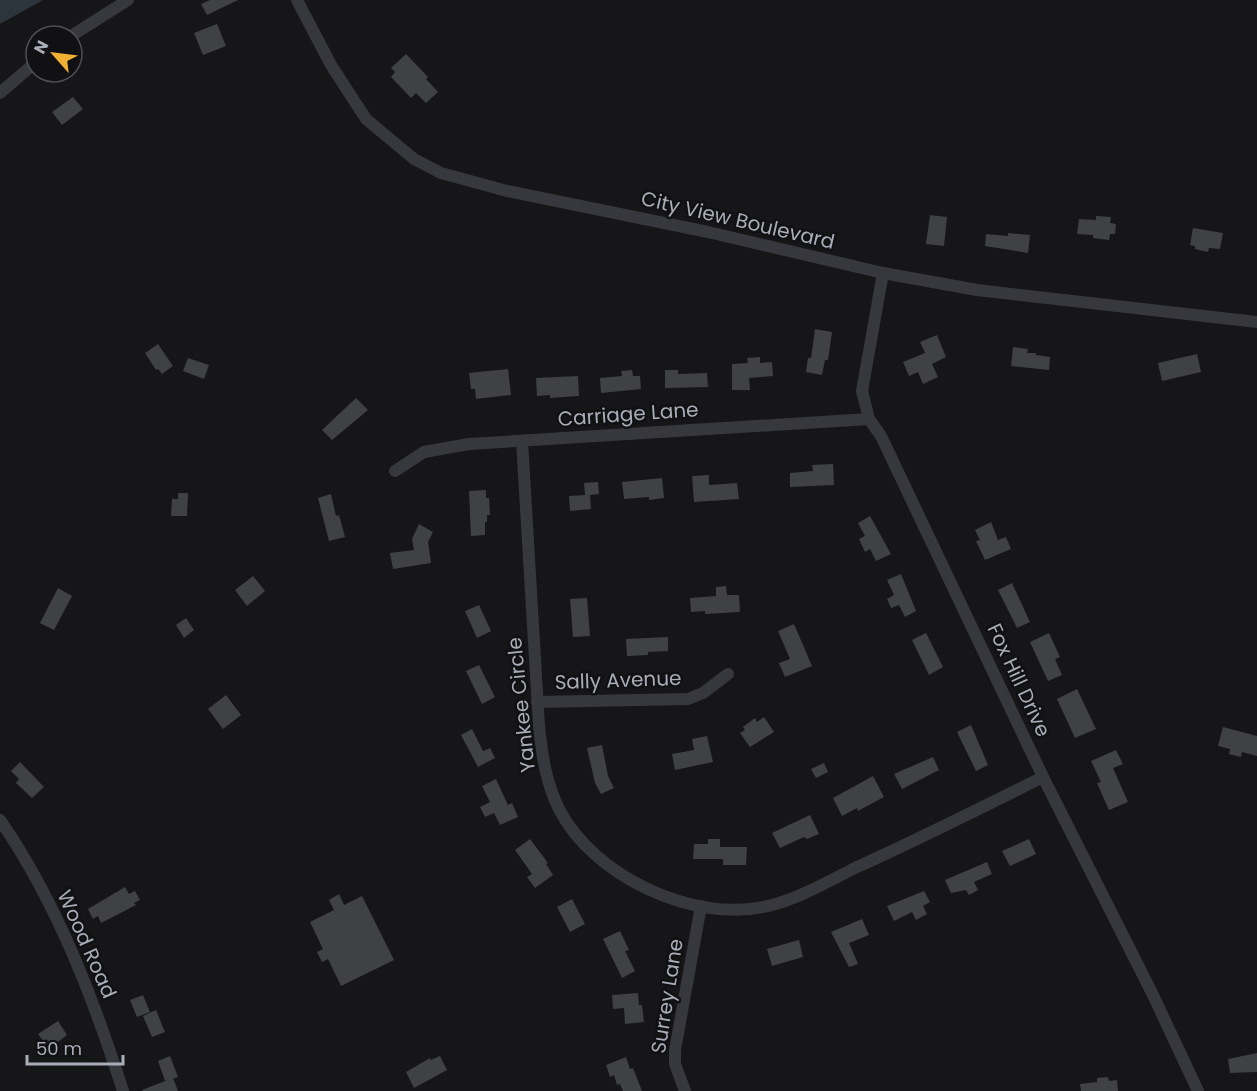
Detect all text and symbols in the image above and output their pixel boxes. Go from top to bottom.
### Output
north arrow [24,24,84,84]
text: N [28,36,54,58]
street label: City View Boulevard [639,184,837,256]
street label: Carriage Lane [557,395,699,433]
street label: Fox Hill Drive [981,619,1057,741]
street label: Yankee Circle [500,636,542,774]
street label: Sally Avenue [554,664,682,696]
street label: Wood Road [51,885,123,1003]
street label: Surrey Lane [644,937,690,1055]
scale bar [27,1028,123,1066]
text: 50 m [36,1036,82,1061]

